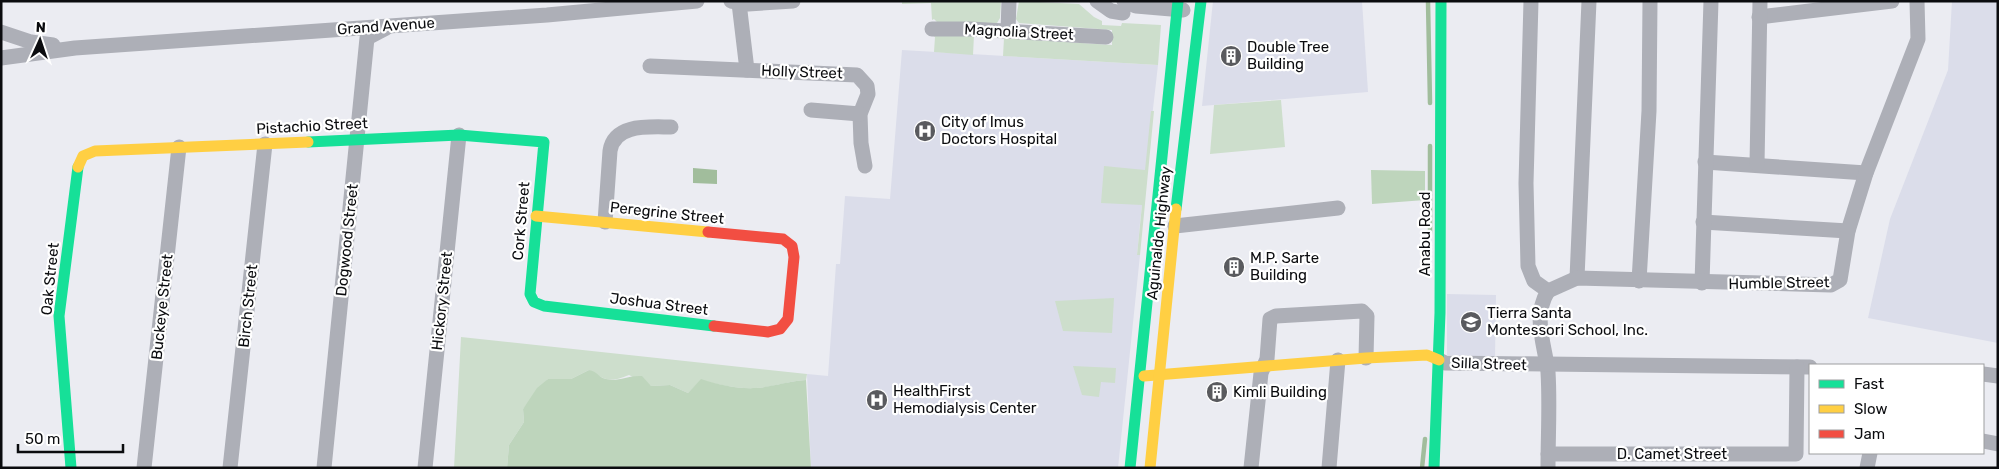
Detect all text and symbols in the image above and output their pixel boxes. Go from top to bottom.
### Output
street label: Grand Avenue [337,14,435,38]
north arrow [15,15,65,65]
text: N [35,19,46,36]
street label: Magnolia Street [964,20,1074,44]
place label: Double Tree Building [1247,38,1329,73]
building icon: Double Tree Building [1219,44,1243,68]
street label: Holly Street [761,62,843,82]
place label: City of Imus Doctors Hospital [941,113,1057,148]
street label: Pistachio Street [256,114,368,138]
hospital icon: City of Imus Doctors Hospital [913,119,937,143]
street label: Aguinaldo Highway [1143,165,1175,301]
street label: Cork Street [509,181,533,261]
street label: Dogwood Street [332,183,362,297]
street label: Anabu Road [1416,192,1434,276]
street label: Peregrine Street [609,198,725,228]
street label: Oak Street [37,242,63,316]
place label: M.P. Sarte Building [1250,249,1319,284]
street label: Hickory Street [428,251,456,351]
street label: Buckeye Street [147,253,177,361]
building icon: M.P. Sarte Building [1222,255,1246,279]
street label: Birch Street [235,263,261,349]
street label: Humble Street [1728,273,1830,293]
street label: Joshua Street [609,289,709,319]
place label: Tierra Santa Montessori School, Inc. [1487,304,1648,339]
school or university icon: Tierra Santa Montessori School, Inc. [1459,310,1483,334]
street label: Silla Street [1451,354,1527,374]
legend [1809,364,1984,454]
text: Fast [1854,375,1884,393]
building icon: Kimli Building [1205,380,1229,404]
place label: HealthFirst Hemodialysis Center [893,382,1037,417]
place label: Kimli Building [1233,383,1327,401]
hospital icon: HealthFirst Hemodialysis Center [865,388,889,412]
text: Slow [1854,400,1887,418]
scale bar [18,422,122,454]
text: Jam [1854,425,1885,443]
text: 50 m [25,430,60,448]
street label: D. Camet Street [1617,445,1727,463]

